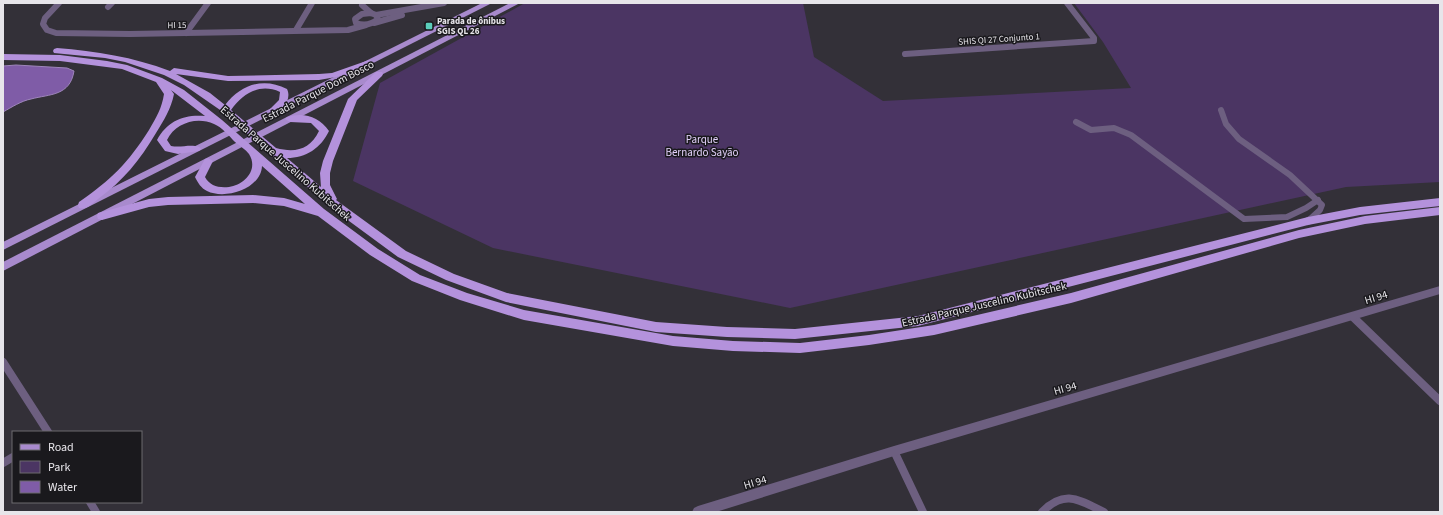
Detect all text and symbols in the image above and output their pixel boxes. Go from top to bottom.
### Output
place label: Parada de ônibus SGIS QL 26 [437,15,505,38]
street label: HI 15 [167,19,187,32]
marker: Parada de ônibus SGIS QL 26 [424,21,434,31]
street label: SHIS QI 27 Conjunto 1 [958,30,1040,49]
street label: Estrada Parque Dom Bosco [260,57,377,126]
street label: Estrada Parque Juscelino Kubitschek [217,102,355,225]
park label: Parque Bernardo Sayão [665,132,739,160]
street label: Estrada Parque Juscelino Kubitschek [900,278,1068,331]
street label: HI 94 [1363,287,1390,308]
street label: HI 94 [1052,378,1079,399]
legend [12,431,142,503]
text: Road [48,439,74,456]
text: Park [48,459,70,476]
street label: HI 94 [742,472,769,493]
text: Water [48,479,78,496]

